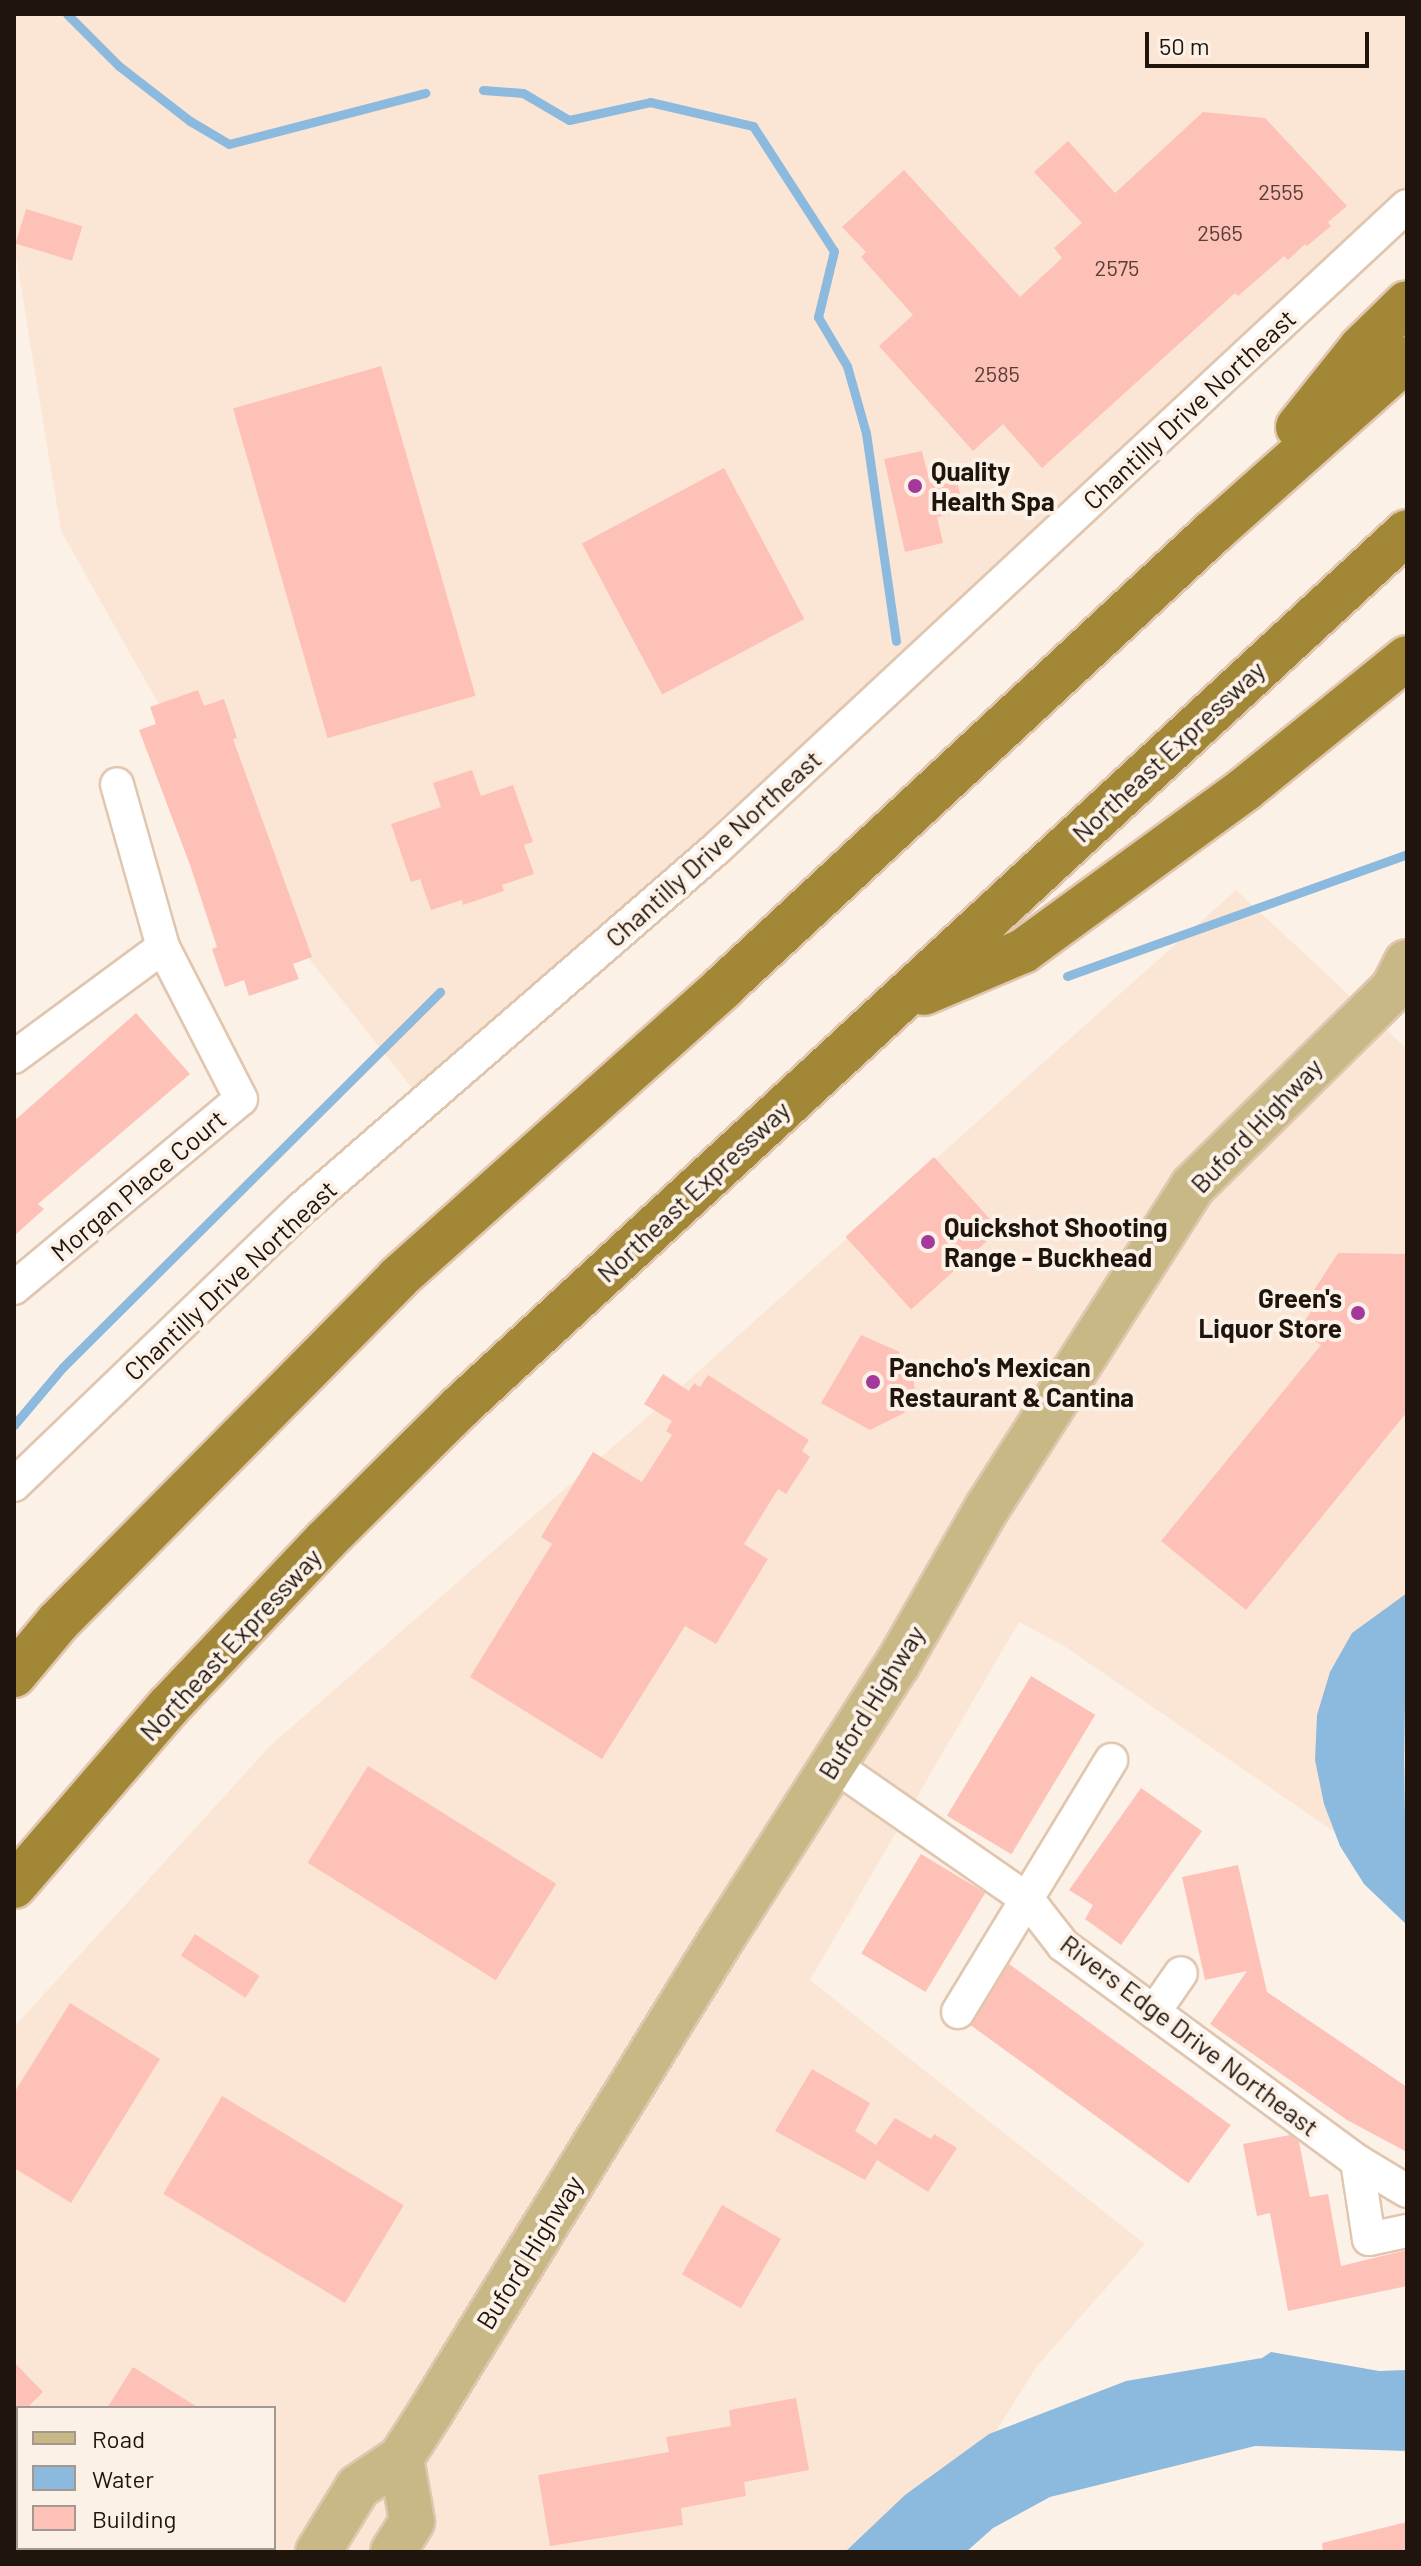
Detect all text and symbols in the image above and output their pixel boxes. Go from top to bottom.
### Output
scale bar [1149,16,1373,66]
text: 50 m [1159,31,1210,60]
house number: 2555 [1258,179,1304,205]
house number: 2565 [1197,220,1243,246]
house number: 2575 [1095,255,1139,281]
street label: Chantilly Drive Northeast [1076,302,1302,516]
house number: 2585 [974,361,1020,387]
place label: Quality Health Spa [931,455,1055,516]
marker: Quality Health Spa [906,477,924,495]
street label: Northeast Expressway [1065,654,1271,848]
street label: Chantilly Drive Northeast [599,743,827,953]
street label: Buford Highway [1184,1051,1328,1199]
street label: Northeast Expressway [590,1094,796,1288]
street label: Morgan Place Court [44,1103,232,1267]
street label: Chantilly Drive Northeast [117,1173,343,1387]
place label: Quickshot Shooting Range - Buckhead [944,1211,1168,1272]
marker: Quickshot Shooting Range - Buckhead [919,1233,937,1251]
place label: Green's Liquor Store [1198,1282,1342,1344]
marker: Green's Liquor Store [1349,1304,1367,1322]
place label: Pancho's Mexican Restaurant & Cantina [889,1351,1134,1412]
marker: Pancho's Mexican Restaurant & Cantina [864,1373,882,1391]
street label: Northeast Expressway [133,1541,327,1747]
street label: Buford Highway [811,1619,931,1785]
street label: Rivers Edge Drive Northeast [1055,1928,1325,2142]
street label: Buford Highway [469,2169,589,2335]
legend [16,2406,276,2550]
text: Road [92,2424,145,2453]
text: Water [92,2464,154,2493]
text: Building [92,2504,176,2533]

